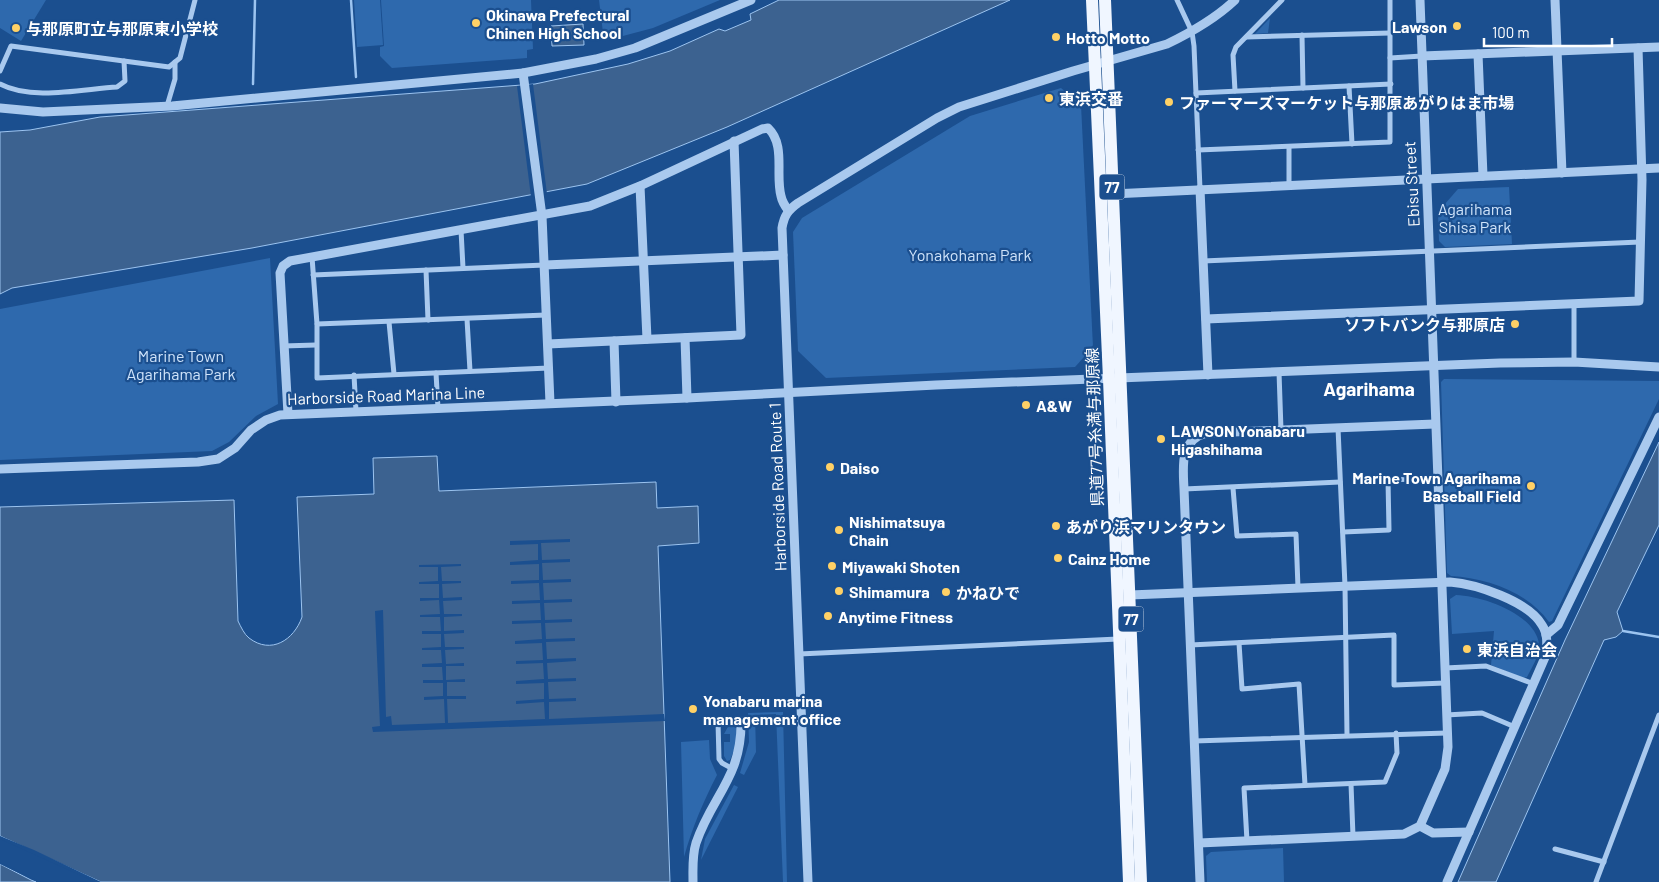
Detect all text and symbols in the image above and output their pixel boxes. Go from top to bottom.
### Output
place label: Okinawa Prefectural Chinen High School [486,5,630,42]
scale bar [1484,15,1612,47]
marker: Okinawa Prefectural Chinen High School [470,17,482,29]
place label: Lawson [1392,17,1447,36]
place label: 与那原町立与那原東小学校 [26,19,218,38]
marker: Lawson [1451,20,1463,32]
marker: 与那原町立与那原東小学校 [10,22,22,34]
text: 100 m [1492,23,1530,41]
place label: Hotto Motto [1066,28,1150,47]
marker: Hotto Motto [1050,31,1062,43]
place label: 東浜交番 [1059,89,1123,108]
marker: 東浜交番 [1043,92,1055,104]
place label: ファーマーズマーケット与那原あがりはま市場 [1179,93,1514,112]
marker: ファーマーズマーケット与那原あがりはま市場 [1163,96,1175,108]
street label: Ebisu Street [1399,141,1423,227]
road number: 77 [1100,174,1124,200]
park label: Agarihama Shisa Park [1438,199,1512,236]
park label: Yonakohama Park [909,245,1031,264]
place label: ソフトバンク与那原店 [1344,315,1505,334]
marker: ソフトバンク与那原店 [1509,318,1521,330]
park label: Marine Town Agarihama Park [127,346,235,383]
street label: 県道77号糸満与那原線 [1082,347,1106,507]
district label: Agarihama [1323,377,1415,400]
street label: Harborside Road Marina Line [287,382,485,408]
place label: A&W [1036,396,1072,415]
marker: A&W [1020,399,1032,411]
street label: Harborside Road Route 1 [765,403,789,571]
place label: LAWSON Yonabaru Higashihama [1171,421,1305,458]
marker: LAWSON Yonabaru Higashihama [1155,433,1167,445]
place label: Daiso [840,458,879,477]
marker: Daiso [824,461,836,473]
place label: Marine Town Agarihama Baseball Field [1352,468,1521,505]
marker: Marine Town Agarihama Baseball Field [1525,480,1537,492]
place label: Nishimatsuya Chain [849,512,945,549]
place label: あがり浜マリンタウン [1066,517,1226,536]
marker: あがり浜マリンタウン [1050,520,1062,532]
marker: Nishimatsuya Chain [833,524,845,536]
place label: Cainz Home [1068,549,1151,568]
marker: Cainz Home [1052,552,1064,564]
place label: Miyawaki Shoten [842,557,960,576]
marker: Miyawaki Shoten [826,560,838,572]
place label: Shimamura [849,582,930,601]
place label: かねひで [956,583,1020,602]
marker: Shimamura [833,585,845,597]
marker: かねひで [940,586,952,598]
road number: 77 [1118,606,1144,632]
place label: Anytime Fitness [838,607,953,626]
marker: Anytime Fitness [822,610,834,622]
place label: 東浜自治会 [1477,640,1557,659]
marker: 東浜自治会 [1461,643,1473,655]
place label: Yonabaru marina management office [703,691,841,728]
marker: Yonabaru marina management office [687,703,699,715]

